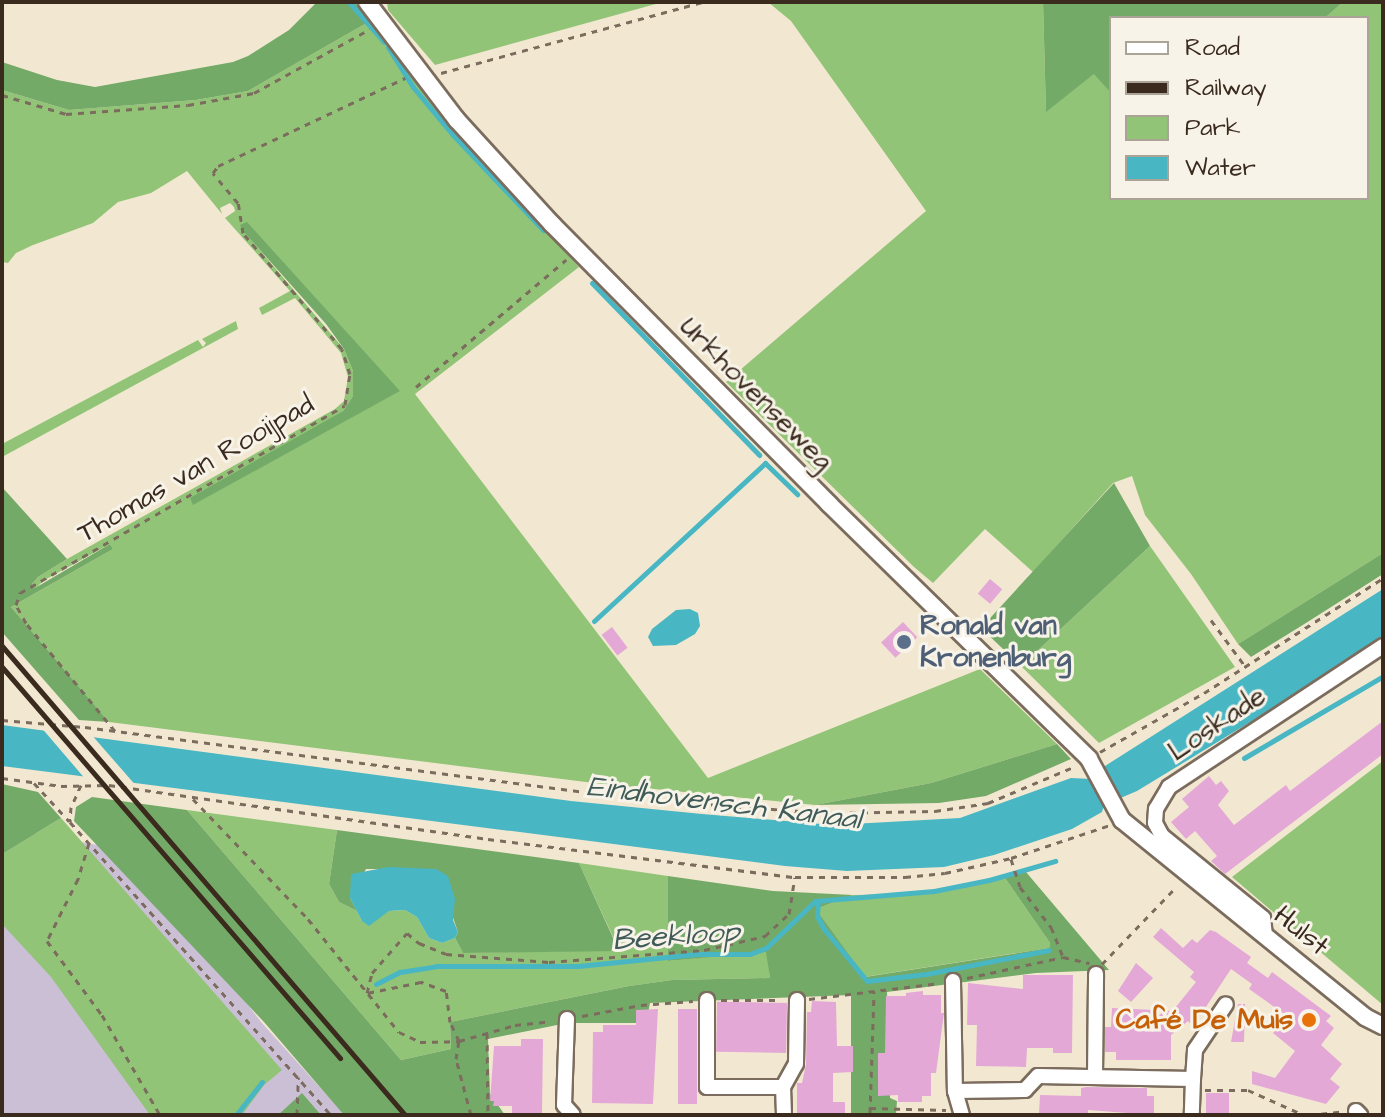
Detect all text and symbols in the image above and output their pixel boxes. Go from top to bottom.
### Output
legend [1109,16,1369,200]
text: Road [1185,31,1240,65]
text: Railway [1185,71,1267,105]
text: Park [1185,111,1241,145]
text: Water [1185,151,1256,185]
street label: Urkhovenseweg [672,310,840,478]
street label: Thomas van Rooijpad [72,388,320,550]
place label: Ronald van Kronenburg [920,609,1071,675]
marker: Ronald van Kronenburg [895,633,913,651]
street label: Loskade [1162,679,1272,769]
water label: Eindhovensch Kanaal [585,768,863,838]
street label: Hulst [1267,899,1335,963]
water label: Beekloop [611,914,741,958]
place label: Café De Muis [1116,1003,1293,1037]
marker: Café De Muis [1300,1011,1318,1029]

